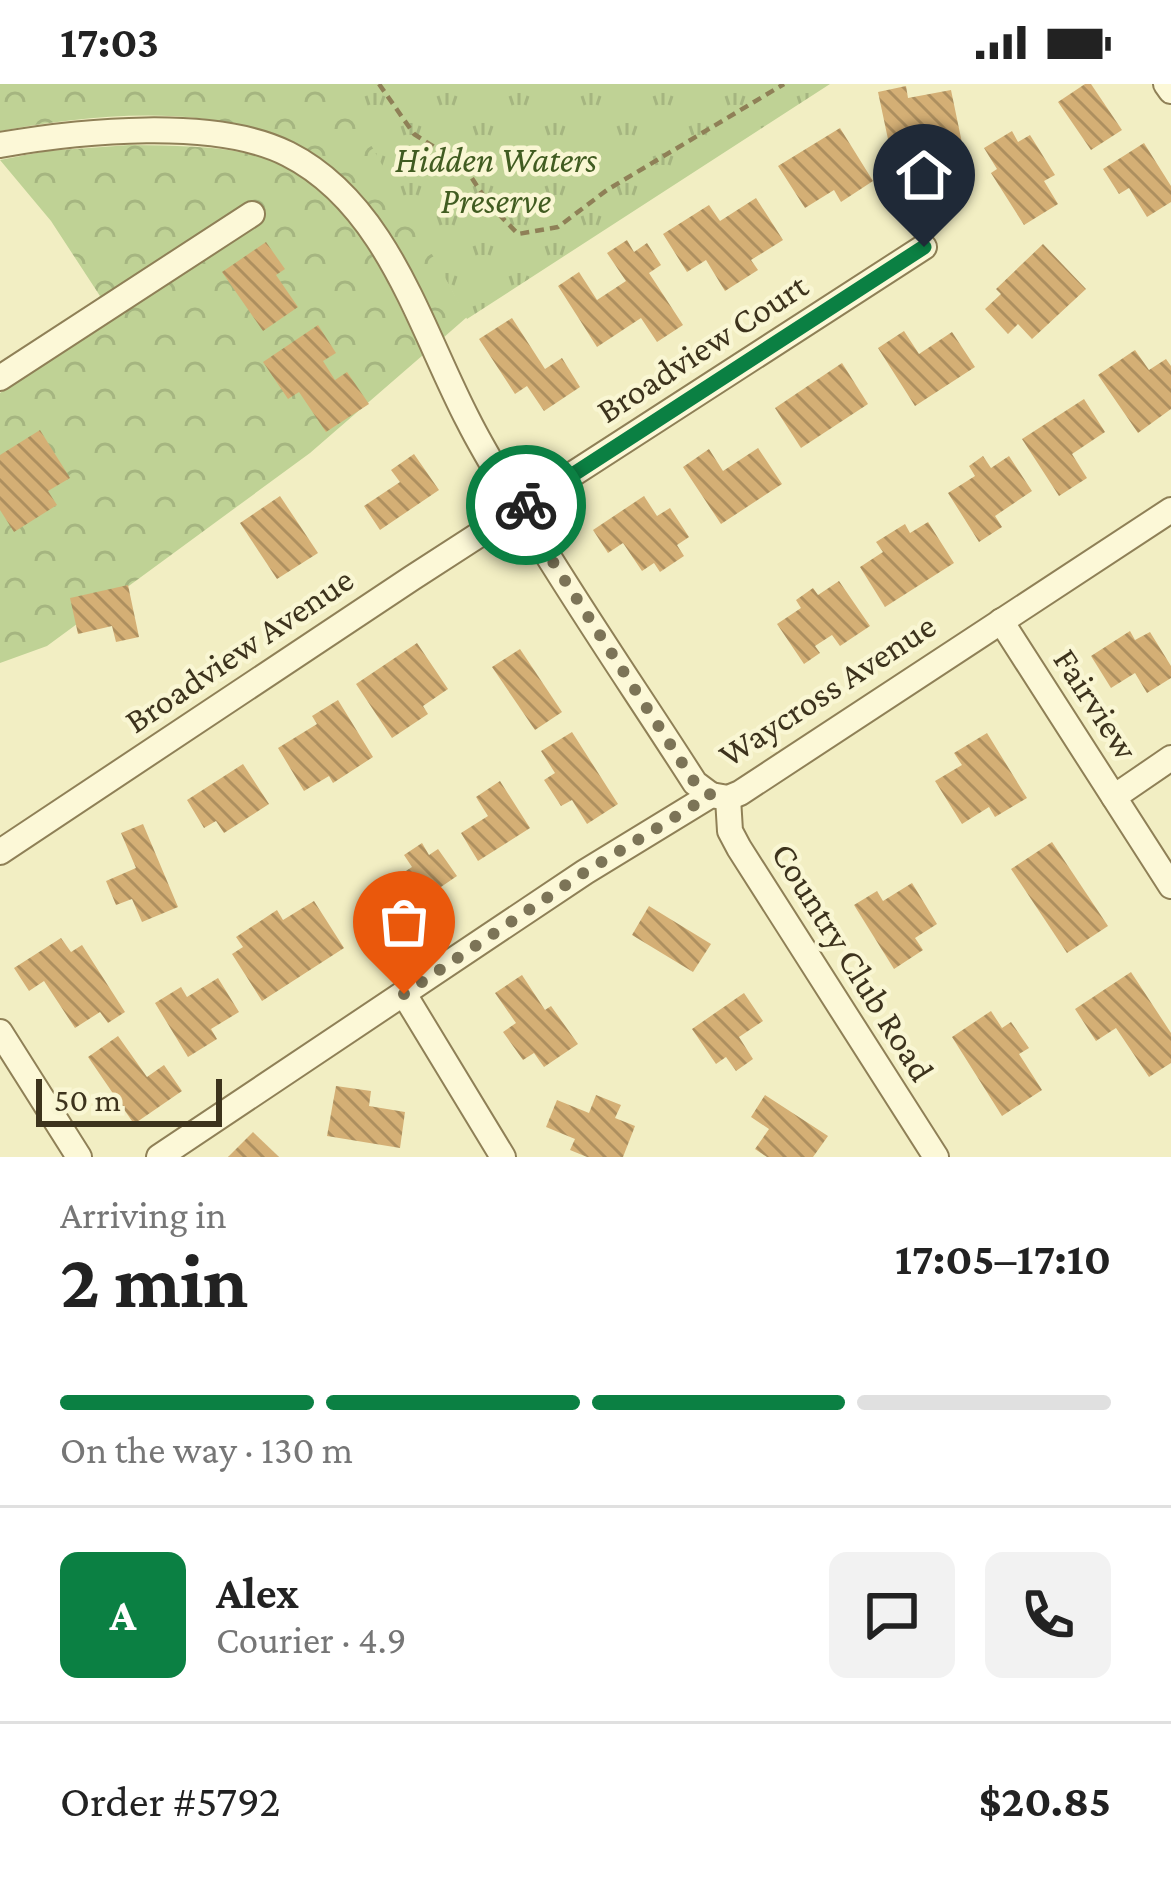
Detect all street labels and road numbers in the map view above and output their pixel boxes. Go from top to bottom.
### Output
street label: Broadview Court [589,264,816,431]
street label: Broadview Avenue [117,559,361,741]
street label: Waycross Avenue [711,605,943,775]
street label: Fairview [1045,641,1147,767]
street label: Country Club Road [764,835,942,1089]

